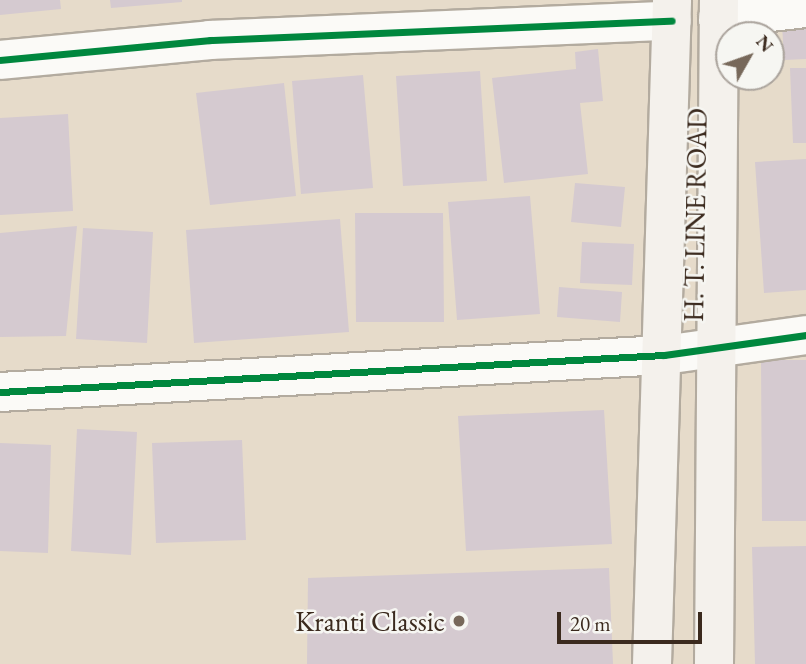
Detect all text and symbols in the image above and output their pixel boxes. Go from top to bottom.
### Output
north arrow [715,21,785,91]
text: N [750,30,779,57]
street label: H. T. LINE ROAD [676,108,714,322]
scale bar [561,598,706,642]
place label: Kranti Classic [295,604,445,638]
text: 20 m [570,610,611,637]
marker: Kranti Classic [451,613,467,629]

